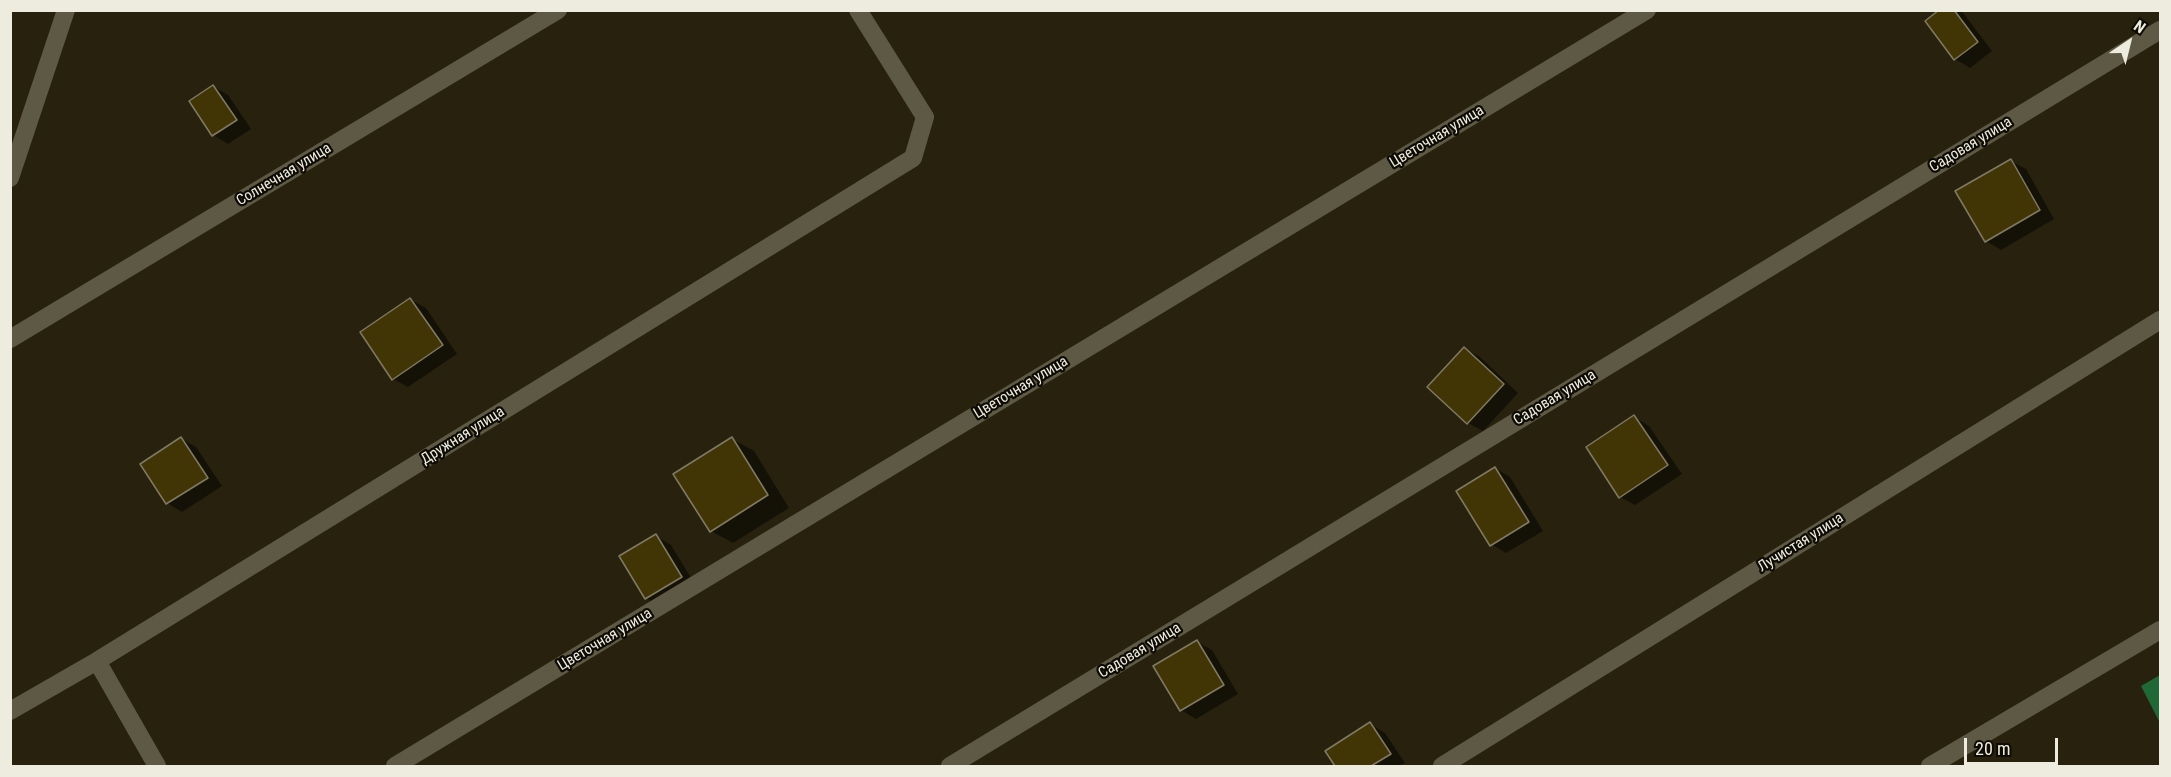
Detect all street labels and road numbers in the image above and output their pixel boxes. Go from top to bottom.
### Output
street label: Цветочная улица [1387,102,1487,172]
street label: Садовая улица [1927,113,2015,177]
street label: Солнечная улица [233,140,335,210]
street label: Цветочная улица [971,353,1071,423]
street label: Садовая улица [1511,366,1599,430]
street label: Дружная улица [418,403,508,469]
street label: Лучистая улица [1755,509,1847,577]
street label: Цветочная улица [555,605,655,675]
street label: Садовая улица [1096,619,1184,683]

